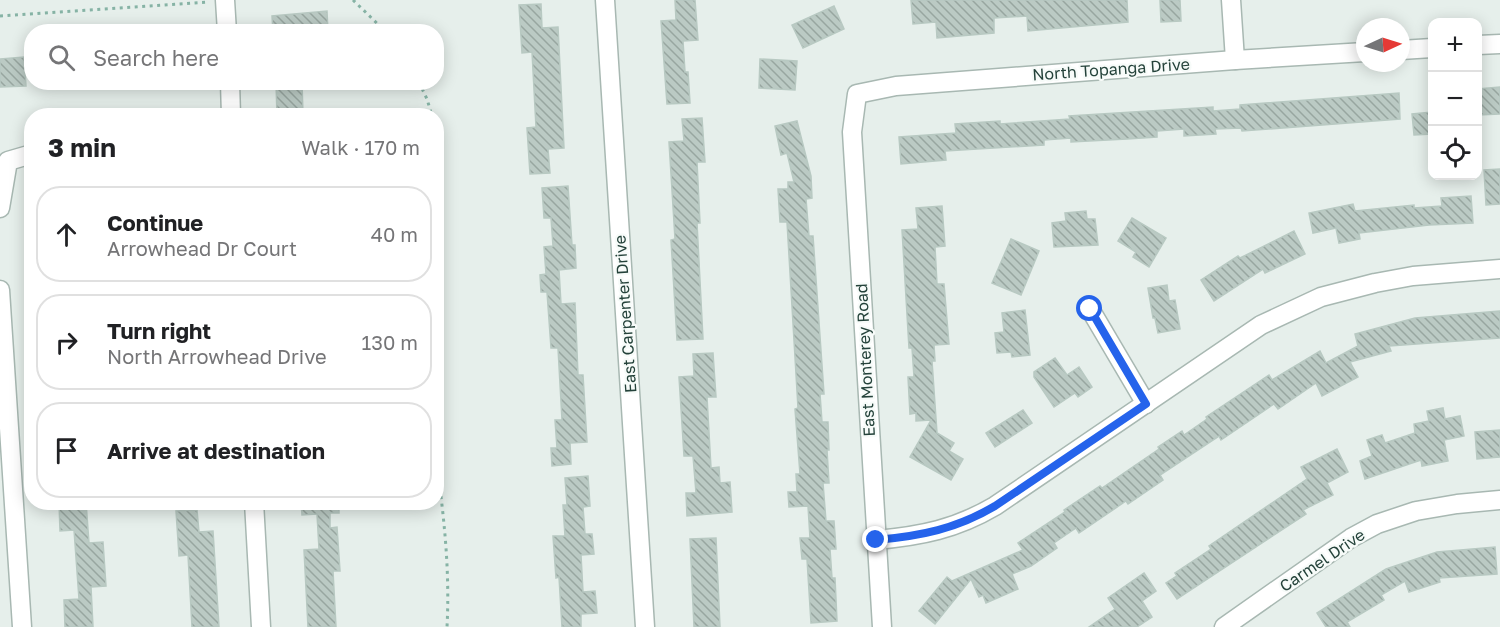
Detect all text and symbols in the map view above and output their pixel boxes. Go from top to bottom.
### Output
north arrow [1356,18,1410,72]
map controls [1428,18,1482,180]
button: + [1428,18,1482,72]
search box [24,24,444,90]
icon: search [45,41,78,74]
text: Search here [93,44,219,71]
street label: North Topanga Drive [1032,54,1190,84]
button: − [1428,72,1482,126]
button: locate [1428,126,1482,180]
text: 3 min [48,132,116,163]
text: Walk · 170 m [301,135,420,159]
text: Continue [107,209,203,236]
icon: ahead [50,218,83,251]
text: 40 m [371,222,418,246]
street label: East Carpenter Drive [610,234,640,394]
text: Arrowhead Dr Court [107,236,297,260]
street label: East Monterey Road [851,283,879,437]
route start [1076,295,1102,321]
text: Turn right [107,317,211,344]
icon: right [50,326,83,359]
text: 130 m [362,330,418,354]
text: North Arrowhead Drive [107,344,327,368]
icon: arrive [50,434,83,467]
text: Arrive at destination [107,437,325,464]
street label: Carmel Drive [1276,524,1368,596]
route end [862,526,888,552]

